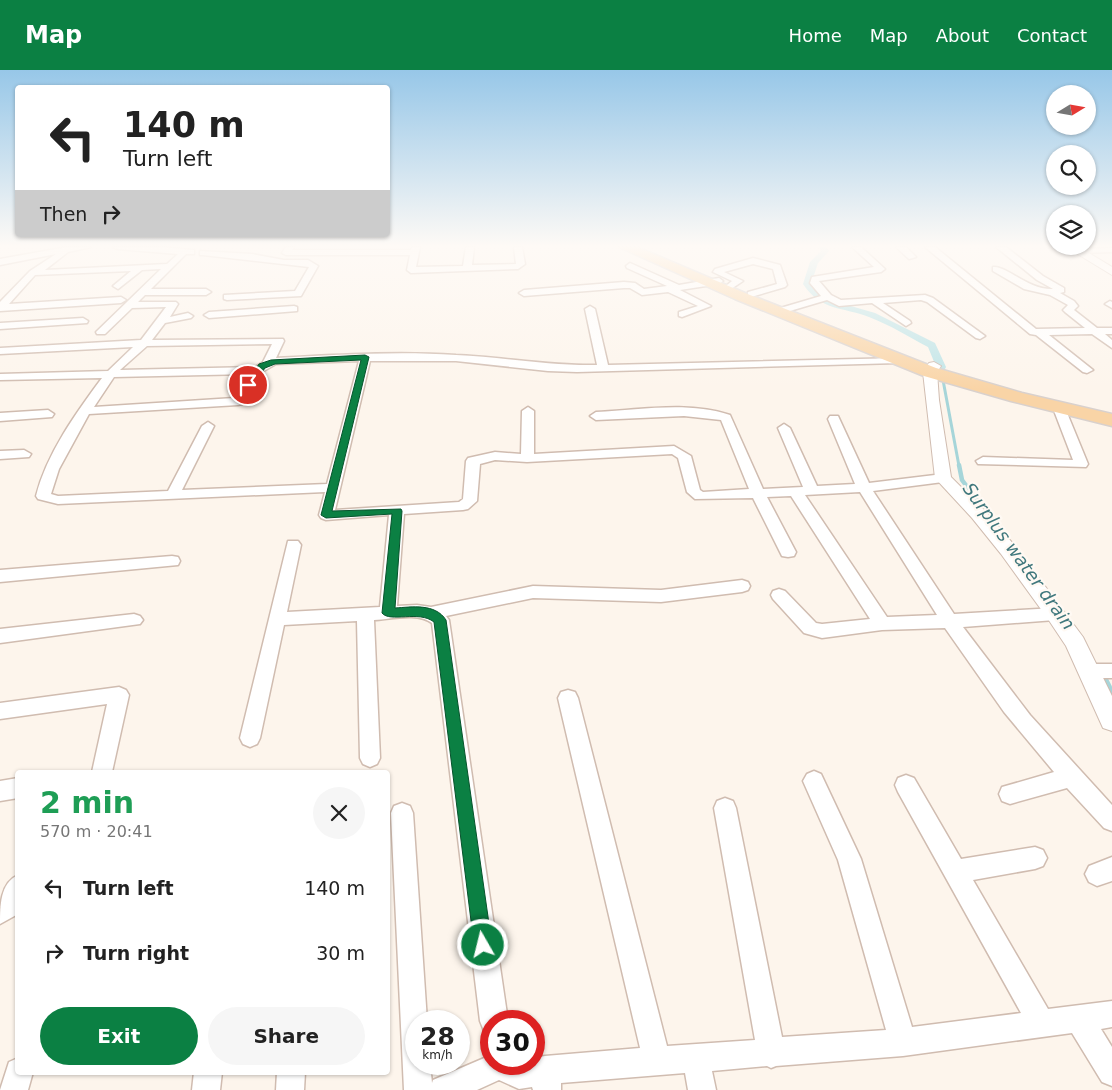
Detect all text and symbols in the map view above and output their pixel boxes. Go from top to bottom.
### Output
text: Map [25,21,82,49]
text: Home [789,25,842,46]
text: Map [870,25,908,46]
text: About [936,25,989,46]
text: Contact [1017,25,1087,46]
north arrow [1046,85,1096,135]
map controls [1046,85,1096,255]
icon: left [40,105,105,170]
text: 140 m [123,105,245,145]
button: search [1046,145,1096,195]
text: Turn left [123,146,212,171]
icon: right [97,200,125,228]
text: Then [40,203,87,225]
button: layers [1046,205,1096,255]
pin [227,364,269,406]
icon: arrive [234,371,262,399]
water label: Surplus water drain [959,478,1079,634]
text: 2 min [40,785,134,820]
button: close [313,787,365,839]
text: 570 m · 20:41 [40,822,153,841]
icon: left [40,874,68,902]
text: Turn left [83,877,174,899]
text: 140 m [304,877,365,899]
position arrow [456,918,508,970]
icon: right [40,939,68,967]
text: Turn right [83,942,189,964]
text: 30 m [316,942,365,964]
button: Exit [40,1007,198,1065]
button: Share [208,1007,365,1065]
speed limit sign: 30 [480,1010,545,1075]
text: 28 [420,1022,455,1051]
text: km/h [422,1048,453,1062]

